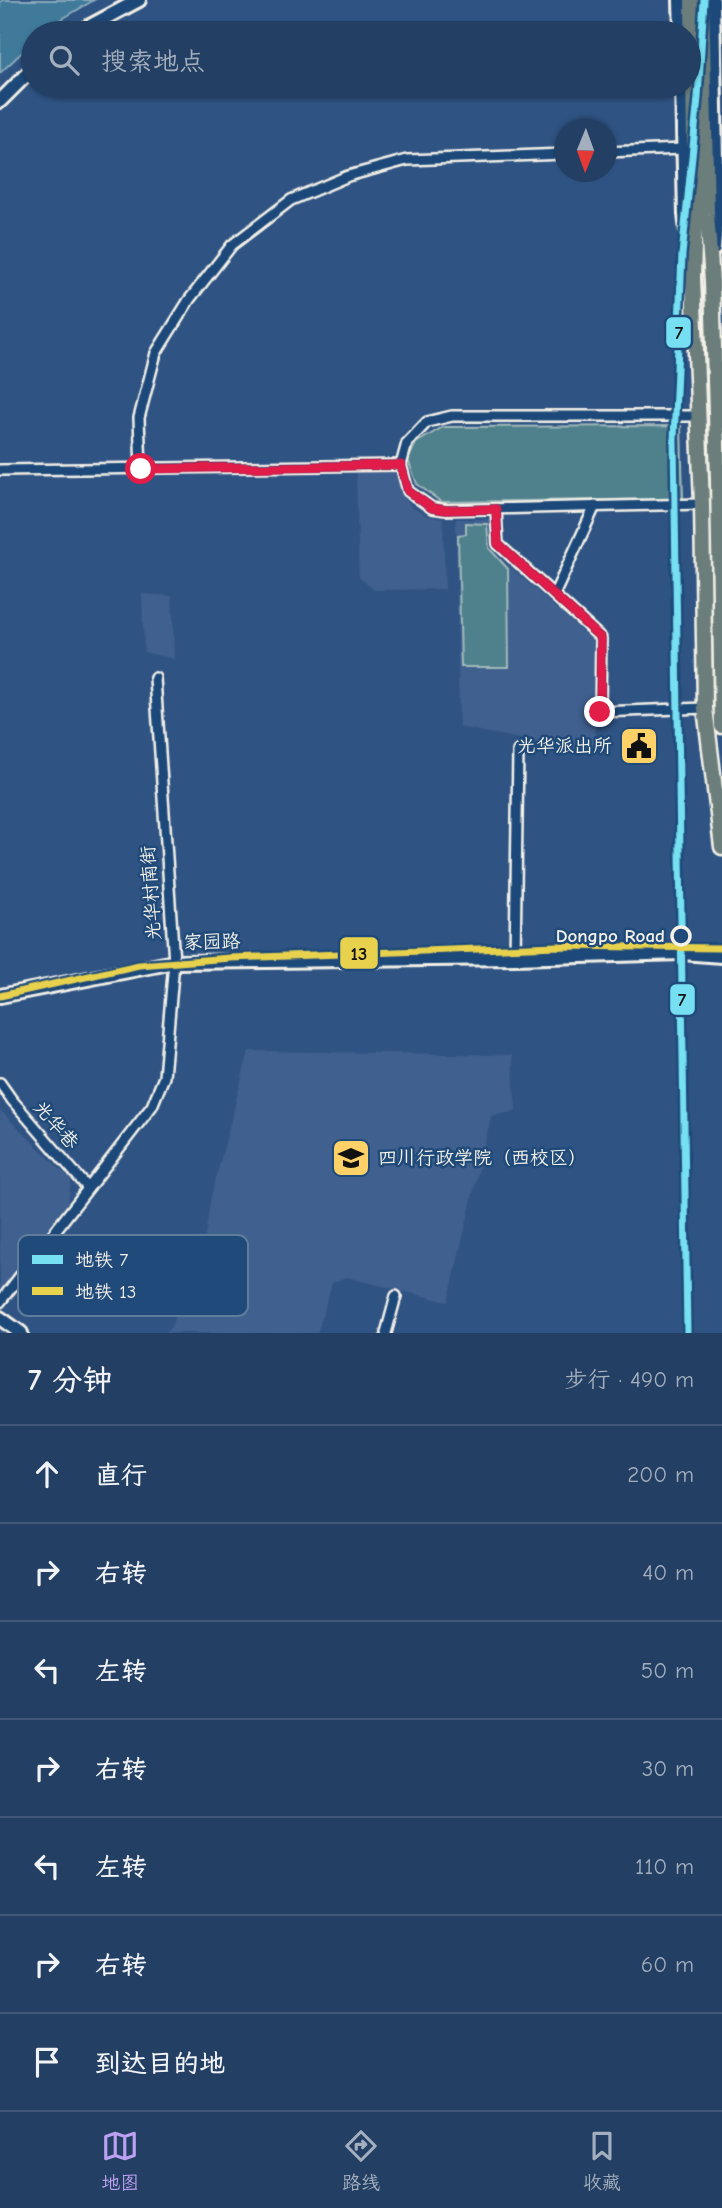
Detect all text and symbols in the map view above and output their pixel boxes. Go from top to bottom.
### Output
search box [21,21,701,98]
icon: search [45,41,83,79]
text: 搜索地点 [101,47,205,77]
north arrow [554,119,617,182]
line badge: 7 [665,316,692,349]
text: 7 [675,322,684,344]
route start [125,453,156,484]
route end [584,696,615,727]
public building icon: 光华派出所 [618,725,660,767]
place label: 光华派出所 [517,735,612,757]
street label: 光华村南街 [137,845,165,941]
place label: Dongpo Road [556,925,665,947]
marker: Dongpo Road [671,926,691,946]
street label: 家园路 [183,931,241,953]
line badge: 13 [339,936,379,970]
text: 13 [351,943,367,965]
line badge: 7 [669,983,696,1016]
text: 7 [678,989,687,1011]
street label: 光华巷 [29,1096,83,1154]
school or university icon: 四川行政学院（西校区） [330,1137,372,1179]
place label: 四川行政学院（西校区） [378,1147,587,1169]
legend [18,1235,248,1316]
text: 地铁 7 [75,1249,128,1271]
text: 地铁 13 [75,1281,136,1303]
text: 7 分钟 [28,1363,112,1398]
text: 步行 · 490 m [565,1366,694,1393]
icon: ahead [28,1455,66,1493]
text: 直行 [95,1461,147,1491]
text: 200 m [627,1461,694,1488]
icon: right [28,1553,66,1591]
text: 右转 [95,1559,147,1589]
text: 40 m [642,1559,694,1586]
icon: left [28,1651,66,1689]
text: 左转 [95,1657,147,1687]
text: 50 m [641,1657,694,1684]
icon: right [28,1749,66,1787]
text: 右转 [95,1755,147,1785]
text: 30 m [642,1755,694,1782]
icon: left [28,1847,66,1885]
text: 左转 [95,1853,147,1883]
text: 110 m [635,1853,694,1880]
icon: right [28,1945,66,1983]
text: 右转 [95,1951,147,1981]
text: 60 m [641,1951,694,1978]
icon: arrive [28,2043,66,2081]
text: 到达目的地 [95,2049,225,2079]
tab: 地图 [101,2127,139,2194]
tab: 路线 [342,2127,380,2194]
tab: 收藏 [583,2127,621,2194]

